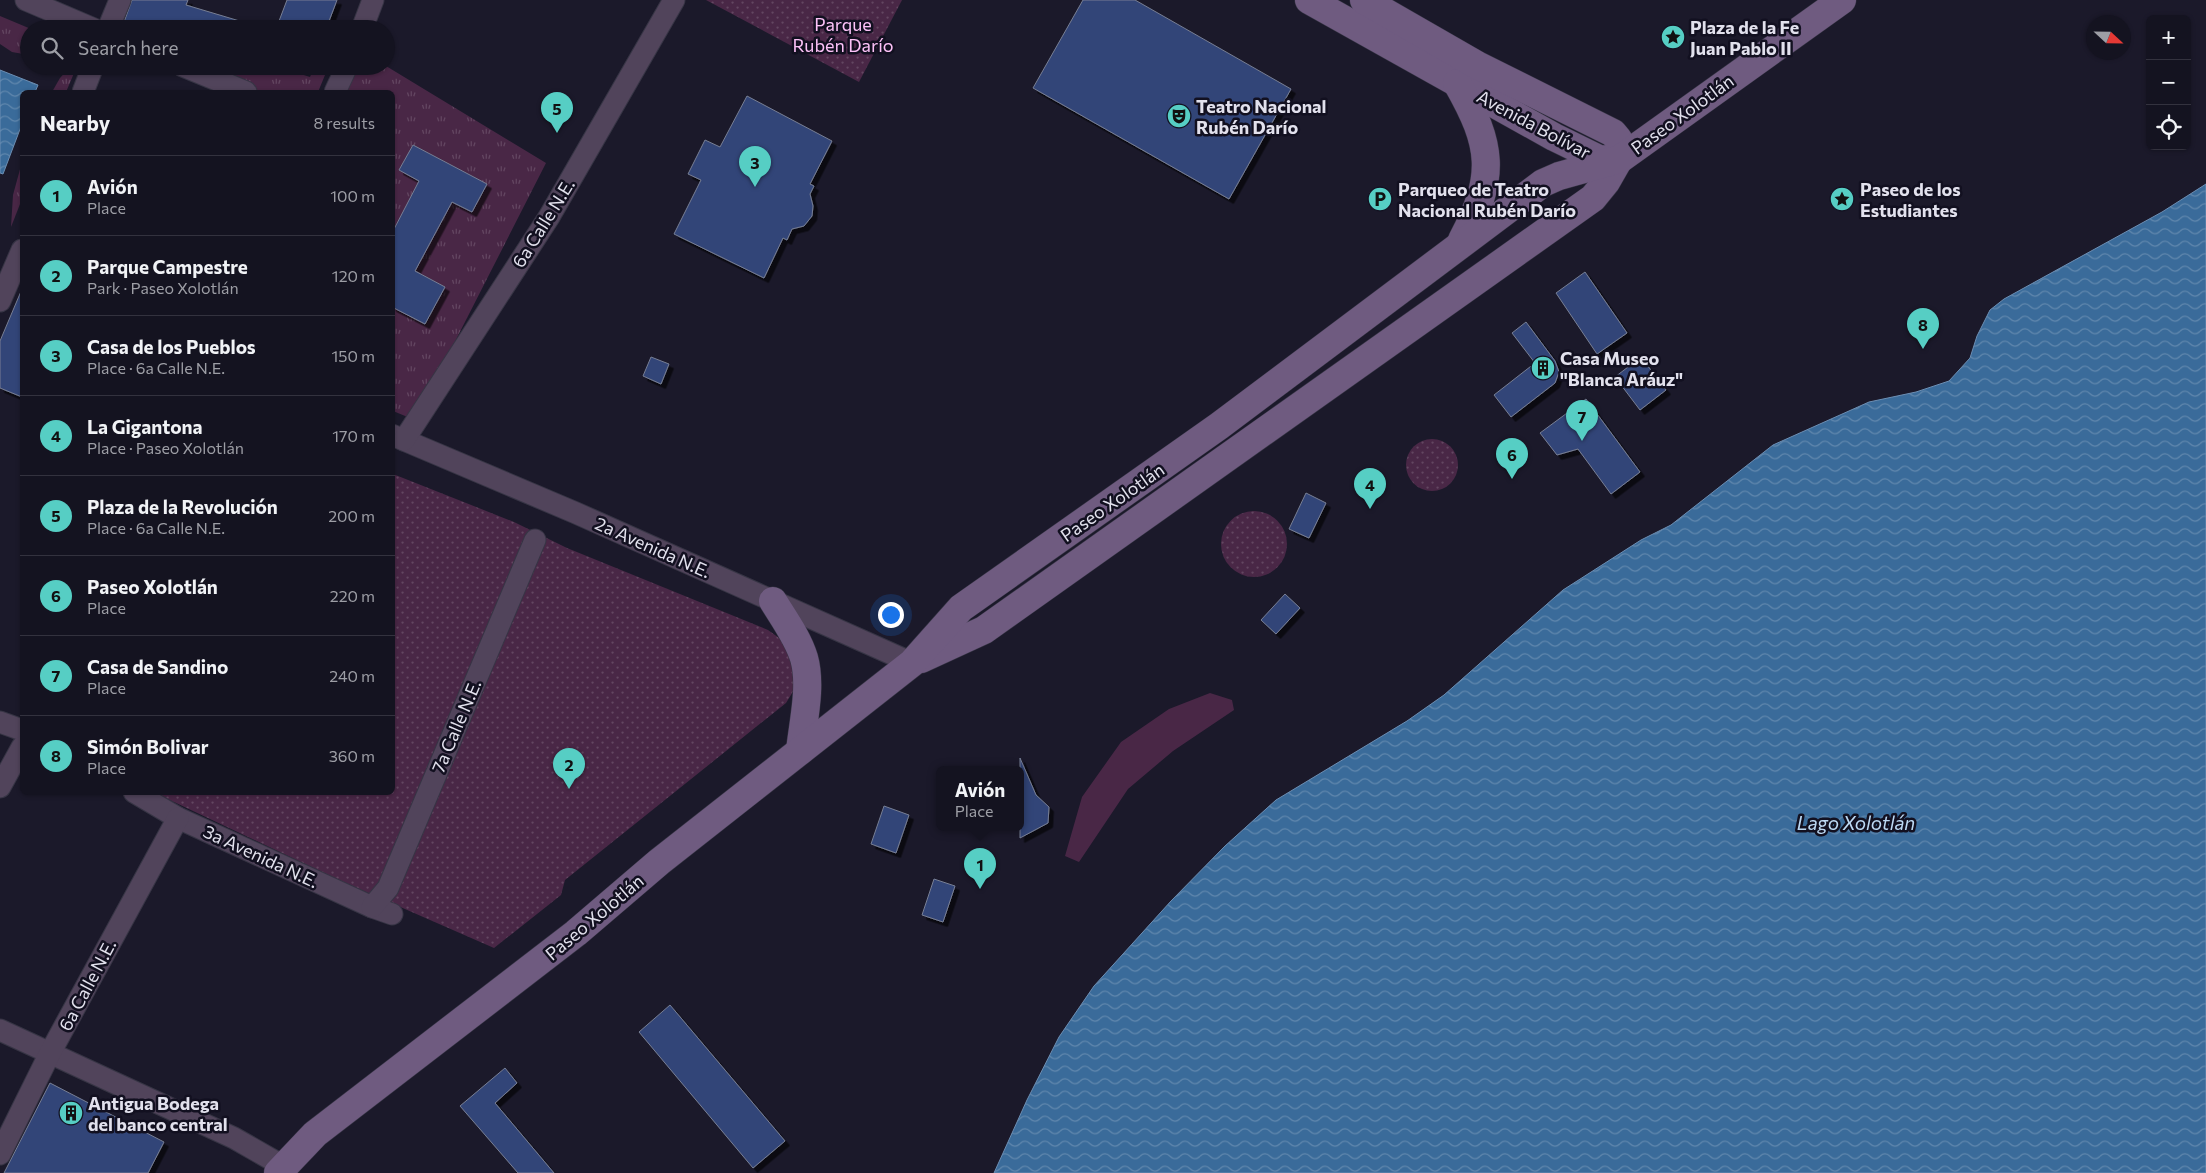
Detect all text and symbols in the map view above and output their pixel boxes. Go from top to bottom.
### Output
park label: Parque Rubén Darío [792,13,894,56]
north arrow [2086,15,2131,60]
map controls [2146,15,2191,150]
button: + [2146,15,2191,60]
place label: Plaza de la Fe Juan Pablo II [1690,16,1799,59]
search box [20,20,395,75]
place icon: Plaza de la Fe Juan Pablo II [1660,24,1686,50]
icon: search [38,34,66,62]
text: Search here [78,36,178,59]
button: − [2146,60,2191,105]
street label: Paseo Xolotlán [1626,69,1738,159]
street label: Avenida Bolívar [1473,85,1595,163]
pin: 5 [541,92,573,133]
place label: Teatro Nacional Rubén Darío [1196,95,1327,138]
theatre icon: Teatro Nacional Rubén Darío [1166,103,1192,129]
button: locate [2146,105,2191,150]
text: Nearby [40,110,110,135]
text: 8 results [314,113,375,132]
pin: 3 [739,146,771,187]
text: Avión [87,175,138,198]
street label: 6a Calle N.E. [507,175,579,271]
place label: Parqueo de Teatro Nacional Rubén Darío [1398,178,1576,221]
place label: Paseo de los Estudiantes [1860,178,1961,221]
text: 1 [52,186,60,205]
text: 100 m [330,186,375,205]
parking icon: Parqueo de Teatro Nacional Rubén Darío [1367,186,1393,212]
place icon: Paseo de los Estudiantes [1829,186,1855,212]
text: Place [87,198,126,217]
text: Parque Campestre [87,255,248,278]
text: 2 [51,266,61,285]
text: 120 m [332,266,375,285]
text: Park · Paseo Xolotlán [87,278,239,297]
pin: 8 [1907,308,1939,349]
text: Casa de los Pueblos [87,335,256,358]
text: 3 [51,346,61,365]
text: 150 m [332,346,375,365]
place label: Casa Museo "Blanca Aráuz" [1560,347,1683,390]
building icon: Casa Museo "Blanca Aráuz" [1530,355,1556,381]
text: Place · 6a Calle N.E. [87,358,225,377]
pin: 7 [1566,400,1598,441]
text: La Gigantona [87,415,203,438]
text: 4 [51,426,61,445]
text: 170 m [332,426,375,445]
text: Place · Paseo Xolotlán [87,438,244,457]
pin: 6 [1496,438,1528,479]
street label: Paseo Xolotlán [1056,458,1168,546]
pin: 4 [1354,468,1386,509]
text: Plaza de la Revolución [87,495,278,518]
text: 5 [51,506,61,525]
text: 200 m [328,506,375,525]
street label: 2a Avenida N.E. [592,512,714,582]
text: Place · 6a Calle N.E. [87,518,225,537]
text: Paseo Xolotlán [87,575,218,598]
text: 6 [51,586,61,605]
text: 220 m [330,586,375,605]
text: Place [87,598,126,617]
your location [878,602,904,628]
text: Casa de Sandino [87,655,228,678]
text: 7 [52,666,60,685]
text: 240 m [329,666,375,685]
street label: 7a Calle N.E. [427,676,485,776]
text: Place [87,678,126,697]
text: Simón Bolivar [87,735,209,758]
text: 8 [51,746,61,765]
text: 360 m [329,746,375,765]
pin: 2 [553,748,585,789]
text: Place [87,758,126,777]
popup [936,766,1024,831]
text: Avión [955,778,1005,801]
text: Place [955,801,993,820]
water label: Lago Xolotlán [1797,811,1915,834]
street label: 3a Avenida N.E. [200,820,322,892]
pin: 1 [964,848,996,889]
street label: Paseo Xolotlán [540,869,648,965]
street label: 6a Calle N.E. [54,936,120,1034]
place label: Antigua Bodega del banco central [88,1092,228,1135]
building icon: Antigua Bodega del banco central [58,1100,84,1126]

